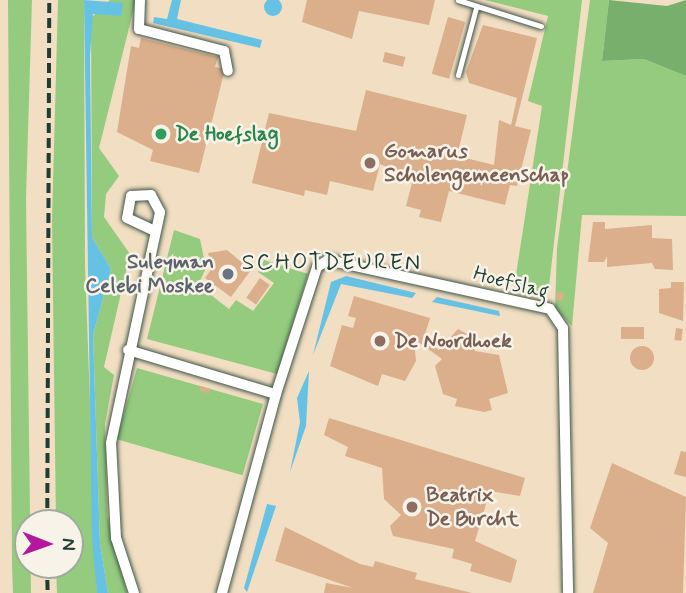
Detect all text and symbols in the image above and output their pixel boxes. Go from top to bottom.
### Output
place label: De Hoefslag [175,121,282,147]
marker: De Hoefslag [153,126,169,142]
place label: Gomarus Scholengemeenschap [384,138,569,188]
marker: Gomarus Scholengemeenschap [362,155,378,171]
place label: Suleyman Celebi Moskee [85,249,214,299]
district label: SCHOTDEUREN [243,249,421,277]
street label: Hoefslag [470,261,552,305]
marker: Suleyman Celebi Moskee [220,266,236,282]
place label: De Noordhoek [394,328,512,354]
marker: De Noordhoek [372,333,388,349]
place label: Beatrix De Burcht [426,482,520,532]
marker: Beatrix De Burcht [404,499,420,515]
north arrow [14,509,84,579]
text: N [56,538,81,551]

